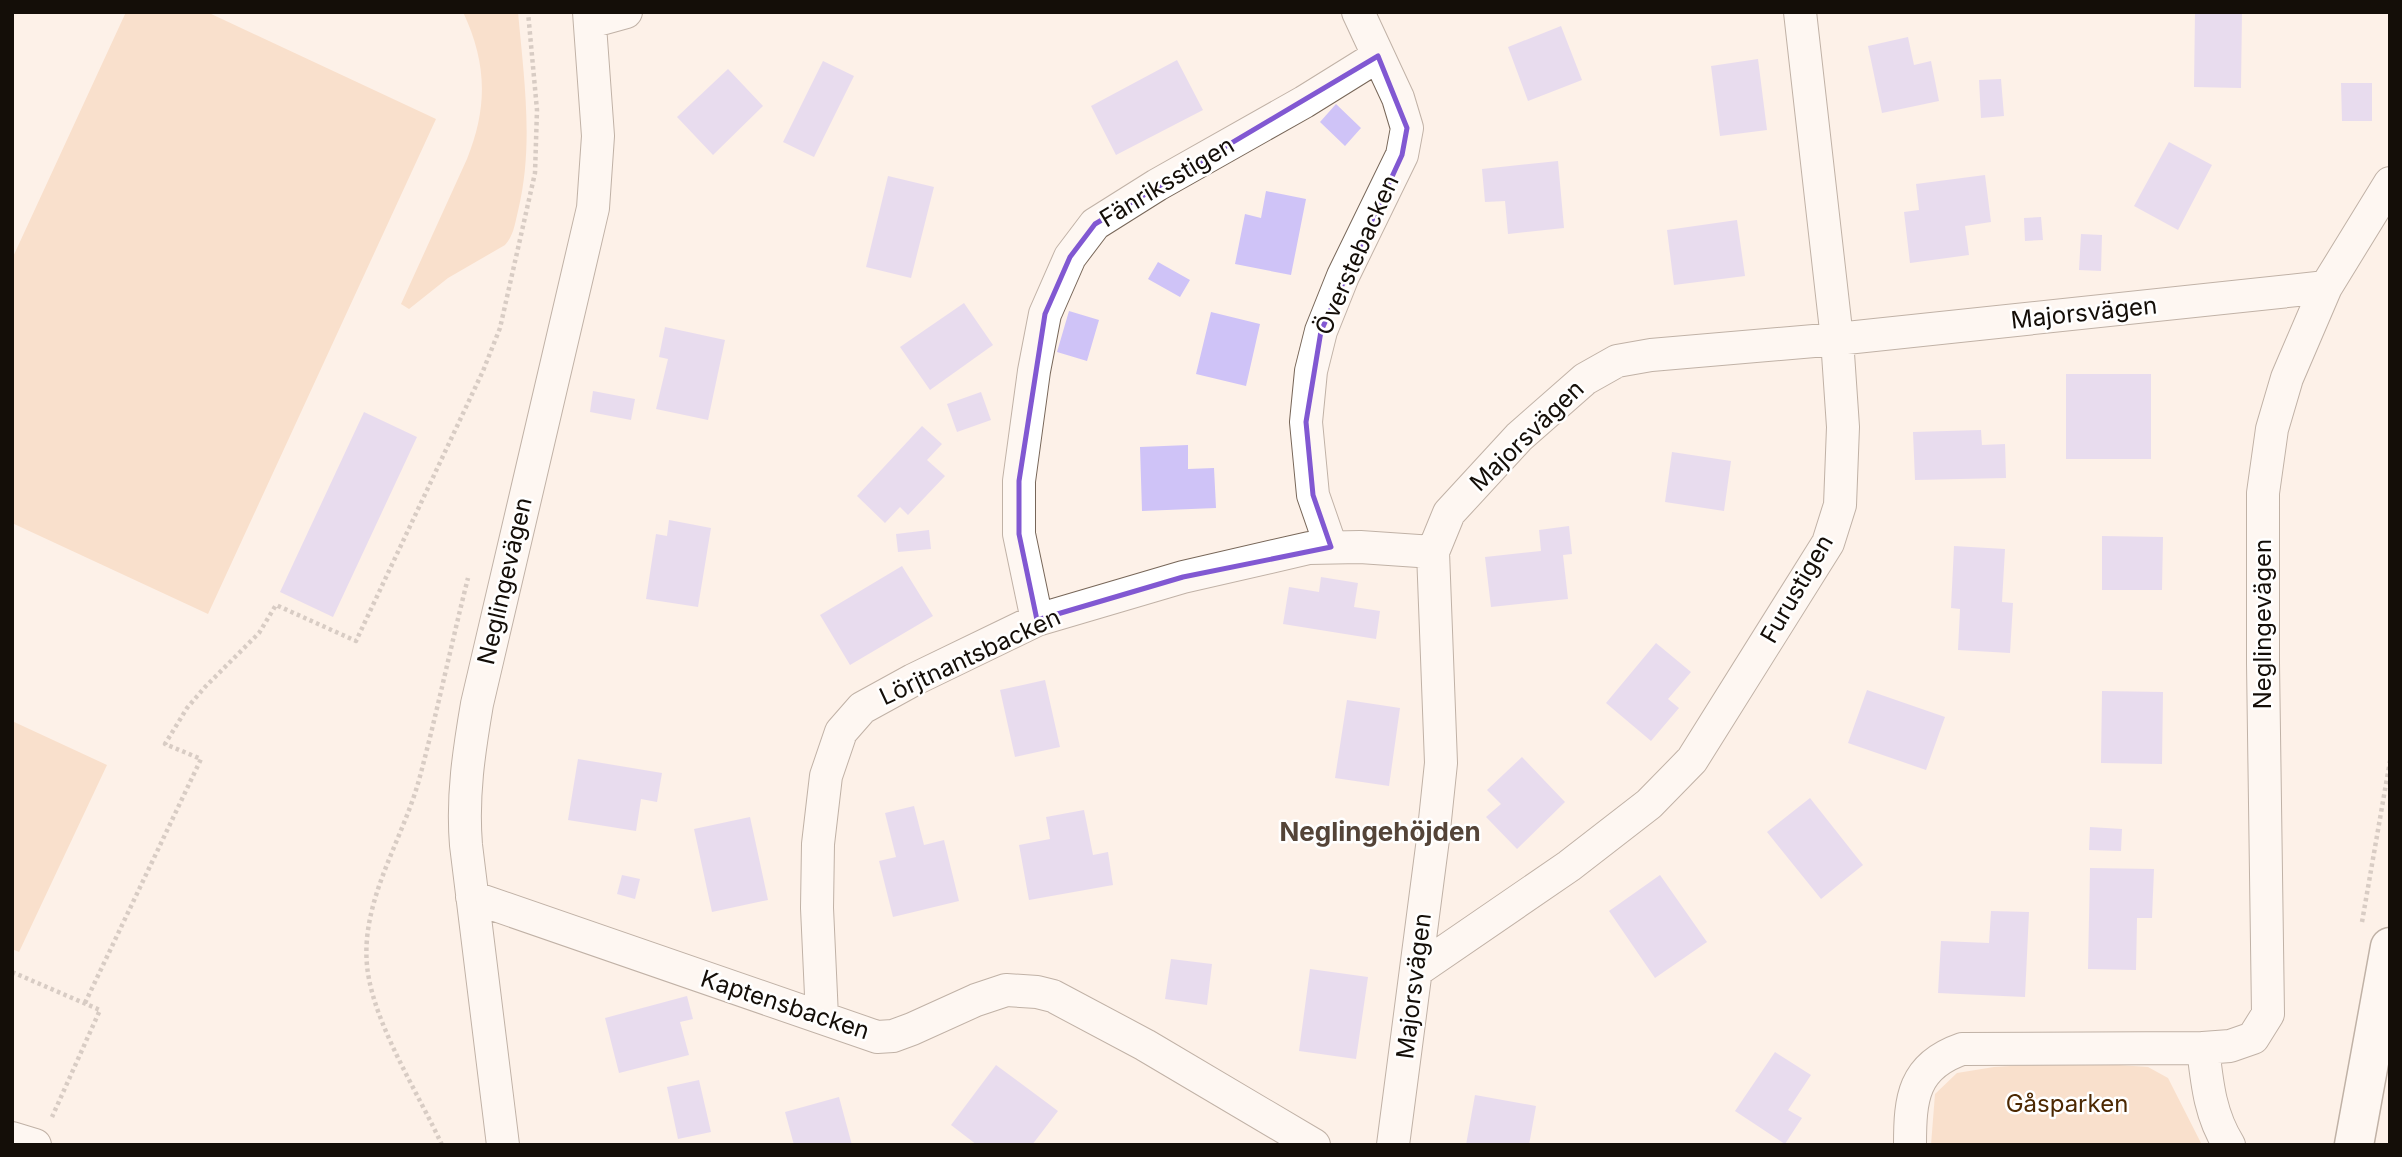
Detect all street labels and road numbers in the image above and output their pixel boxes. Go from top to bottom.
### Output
street label: Fänriksstigen [1094,130,1239,233]
street label: Överstebacken [1308,171,1405,339]
street label: Majorsvägen [2009,290,2158,335]
street label: Majorsvägen [1464,374,1590,497]
street label: Neglingevägen [471,495,538,667]
street label: Furustigen [1754,530,1839,648]
street label: Neglingevägen [2248,539,2277,709]
street label: Lörjtnantsbacken [875,602,1065,711]
street label: Majorsvägen [1390,911,1437,1061]
street label: Kaptensbacken [697,964,873,1045]

